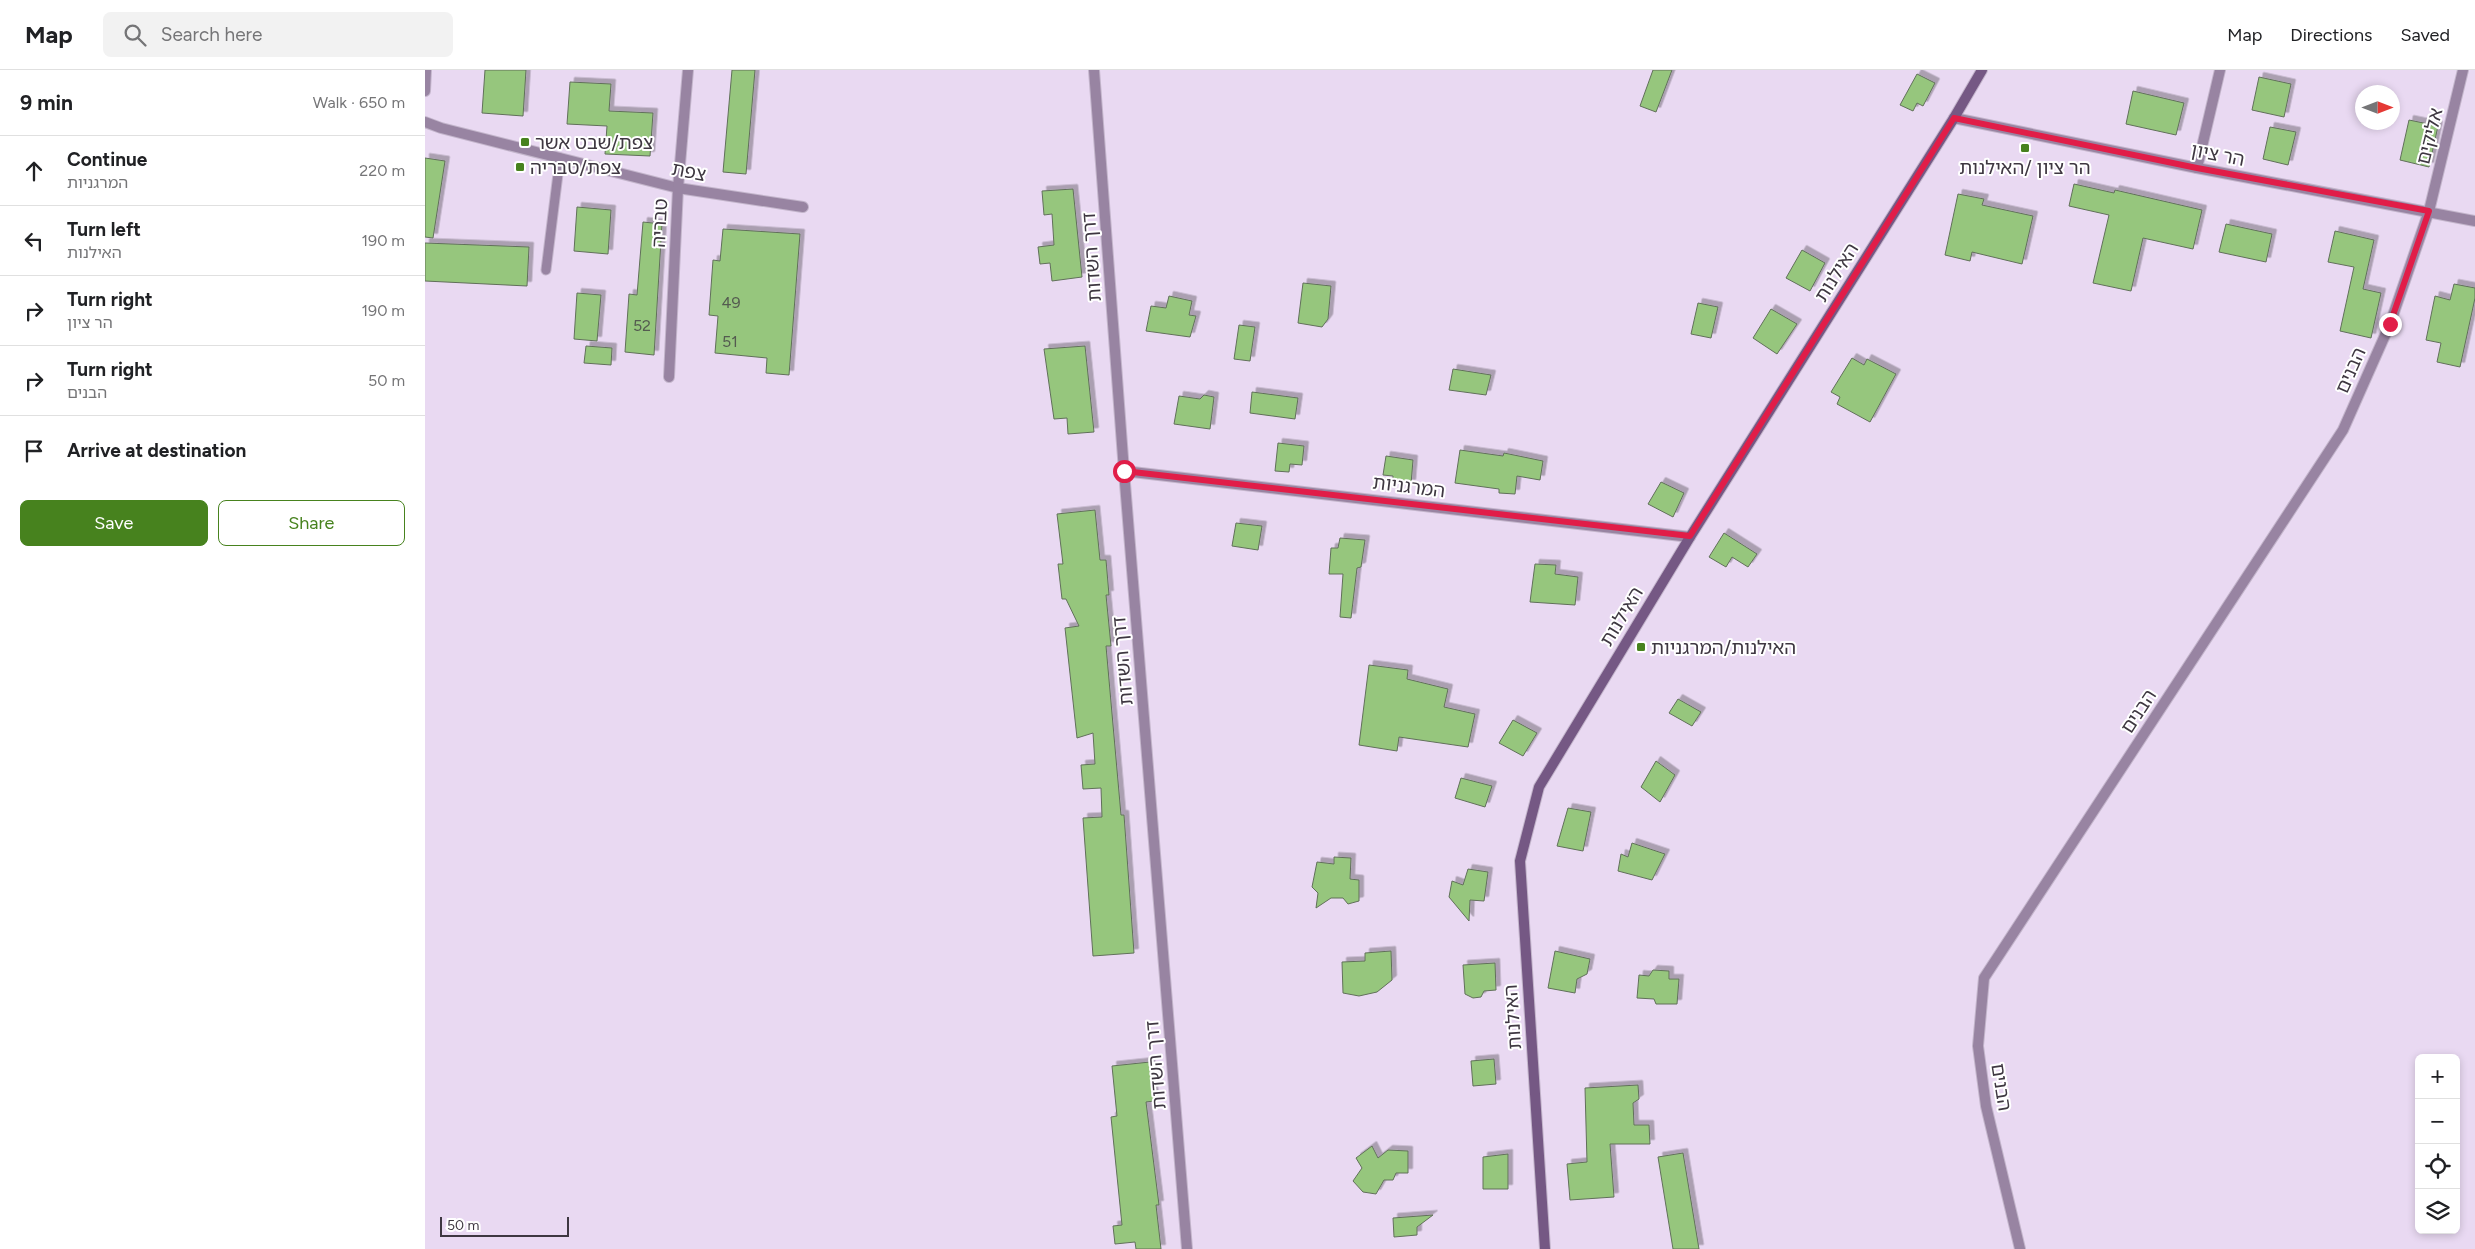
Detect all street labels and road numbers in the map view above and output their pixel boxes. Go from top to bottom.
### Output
street label: אליקים [2411,106,2448,167]
street label: הר ציון [2189,138,2247,171]
street label: צפת [670,157,708,186]
street label: טבריה [647,198,672,248]
street label: דרך השדות [1077,212,1106,302]
street label: האילנות [1809,239,1863,306]
street label: הבנים [2330,344,2371,397]
street label: המרגניות [1371,471,1446,502]
street label: האילנות [1595,582,1648,650]
street label: דרך השדות [1107,616,1138,706]
street label: הבנים [2116,685,2161,738]
street label: האילנות [1499,984,1526,1050]
street label: דרך השדות [1140,1020,1171,1110]
street label: הבנים [1986,1062,2017,1112]

